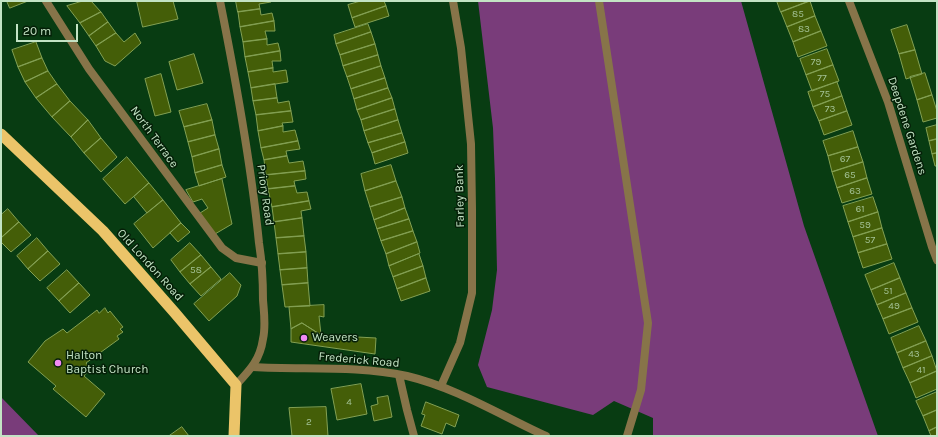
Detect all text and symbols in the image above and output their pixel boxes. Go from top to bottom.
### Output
house number: 85 [792,8,804,20]
scale bar [18,16,80,42]
house number: 83 [798,23,810,35]
text: 20 m [23,24,51,38]
house number: 79 [811,56,821,68]
house number: 77 [817,72,827,84]
street label: Deepdene Gardens [884,75,930,177]
house number: 75 [820,88,830,100]
street label: North Terrace [127,103,181,171]
house number: 73 [825,103,835,115]
house number: 67 [840,153,850,165]
street label: Priory Road [254,164,276,226]
street label: Farley Bank [452,164,468,228]
house number: 65 [844,169,856,181]
house number: 63 [849,185,861,197]
house number: 61 [855,203,865,215]
house number: 59 [859,219,871,231]
street label: Old London Road [114,226,186,304]
house number: 57 [865,234,875,246]
house number: 58 [190,264,202,276]
house number: 51 [884,285,892,297]
house number: 49 [888,300,900,312]
place label: Weavers [312,331,358,345]
marker: Weavers [299,333,309,343]
house number: 43 [908,348,920,360]
place label: Halton Baptist Church [66,349,148,377]
street label: Frederick Road [318,349,400,371]
marker: Halton Baptist Church [53,358,63,368]
house number: 41 [917,364,925,376]
house number: 4 [346,396,352,408]
house number: 2 [306,416,312,428]

